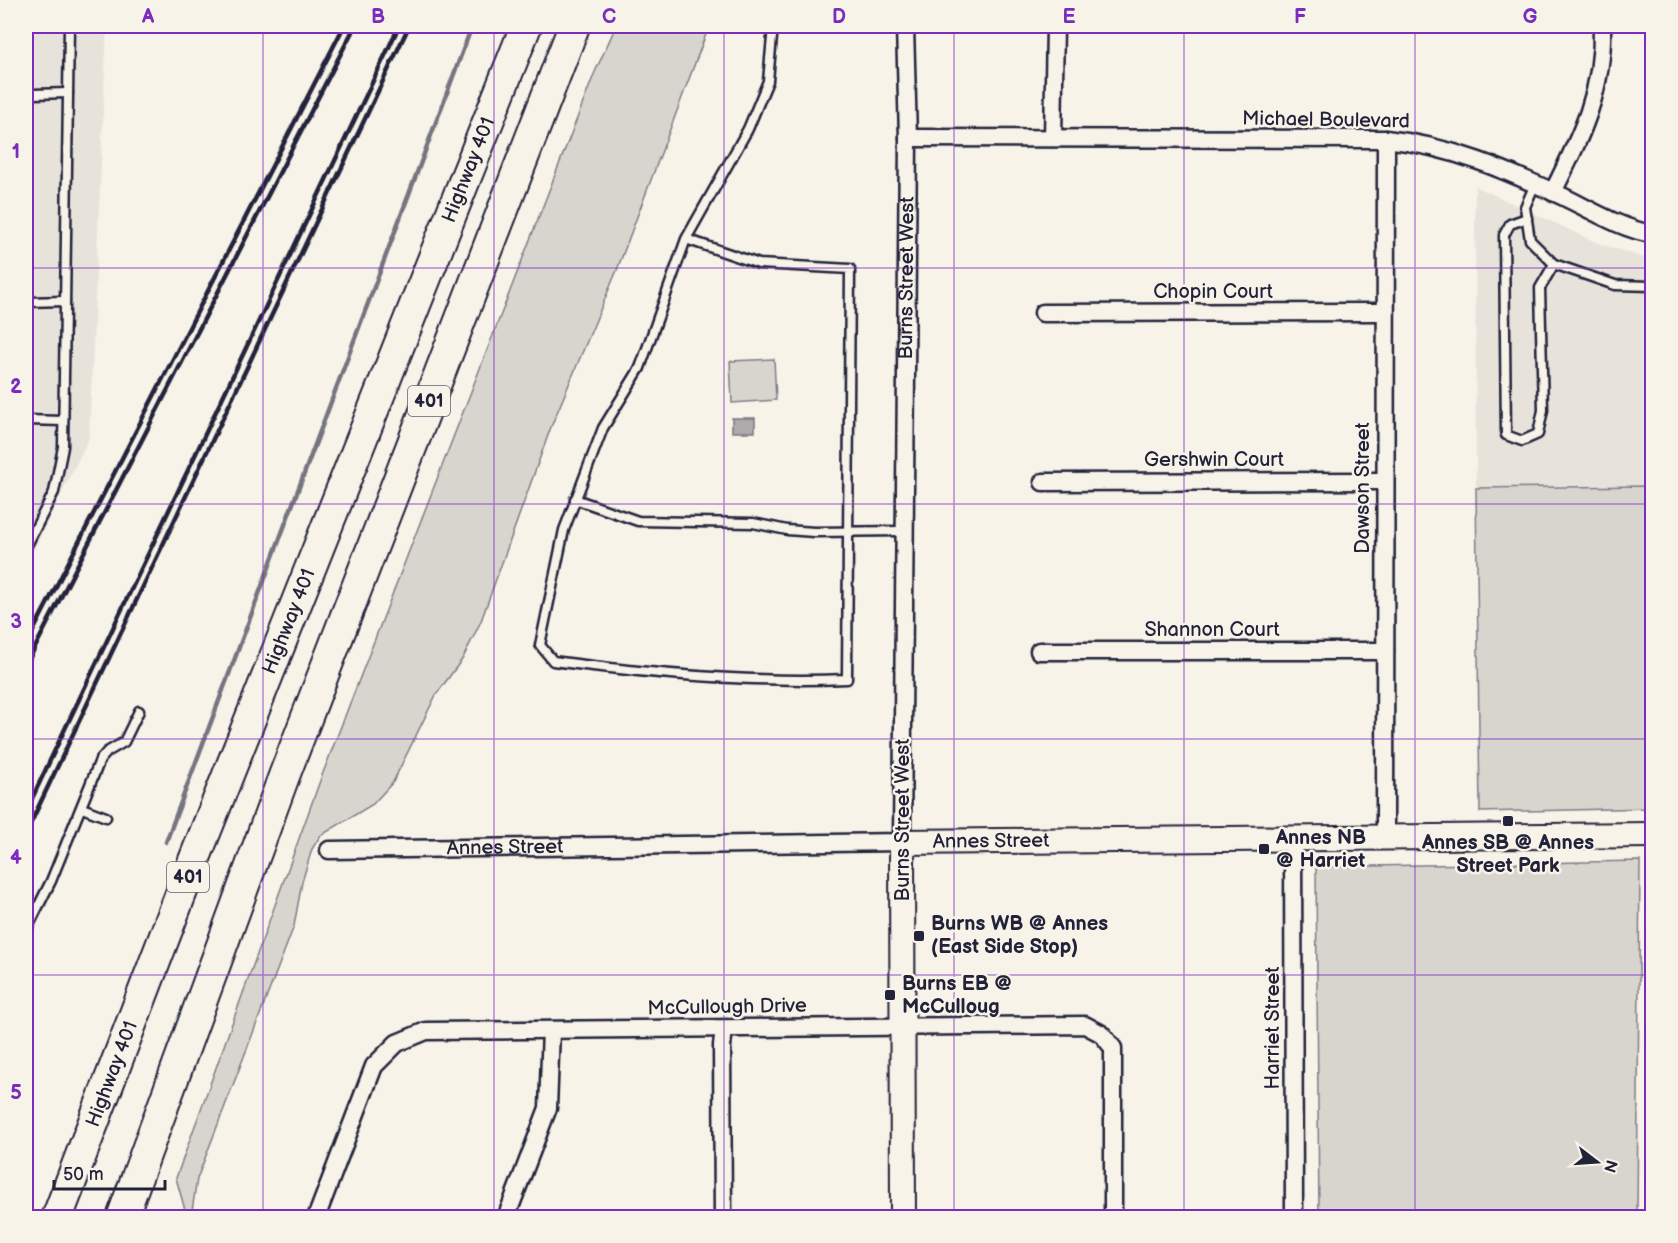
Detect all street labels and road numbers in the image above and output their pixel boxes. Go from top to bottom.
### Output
street label: Michael Boulevard [1242,107,1410,133]
street label: Highway 401 [437,114,500,226]
street label: Burns Street West [894,197,919,360]
street label: Chopin Court [1153,280,1273,304]
road number: 401 [408,386,450,416]
street label: Dawson Street [1351,422,1375,554]
street label: Gershwin Court [1144,448,1284,472]
street label: Highway 401 [257,565,321,678]
street label: Shannon Court [1144,618,1280,642]
street label: Burns Street West [891,739,915,901]
street label: Annes Street [933,829,1049,854]
street label: Annes Street [447,835,563,860]
road number: 401 [167,862,209,892]
street label: Harriet Street [1261,967,1285,1089]
street label: McCullough Drive [647,994,807,1020]
street label: Highway 401 [81,1018,143,1130]

